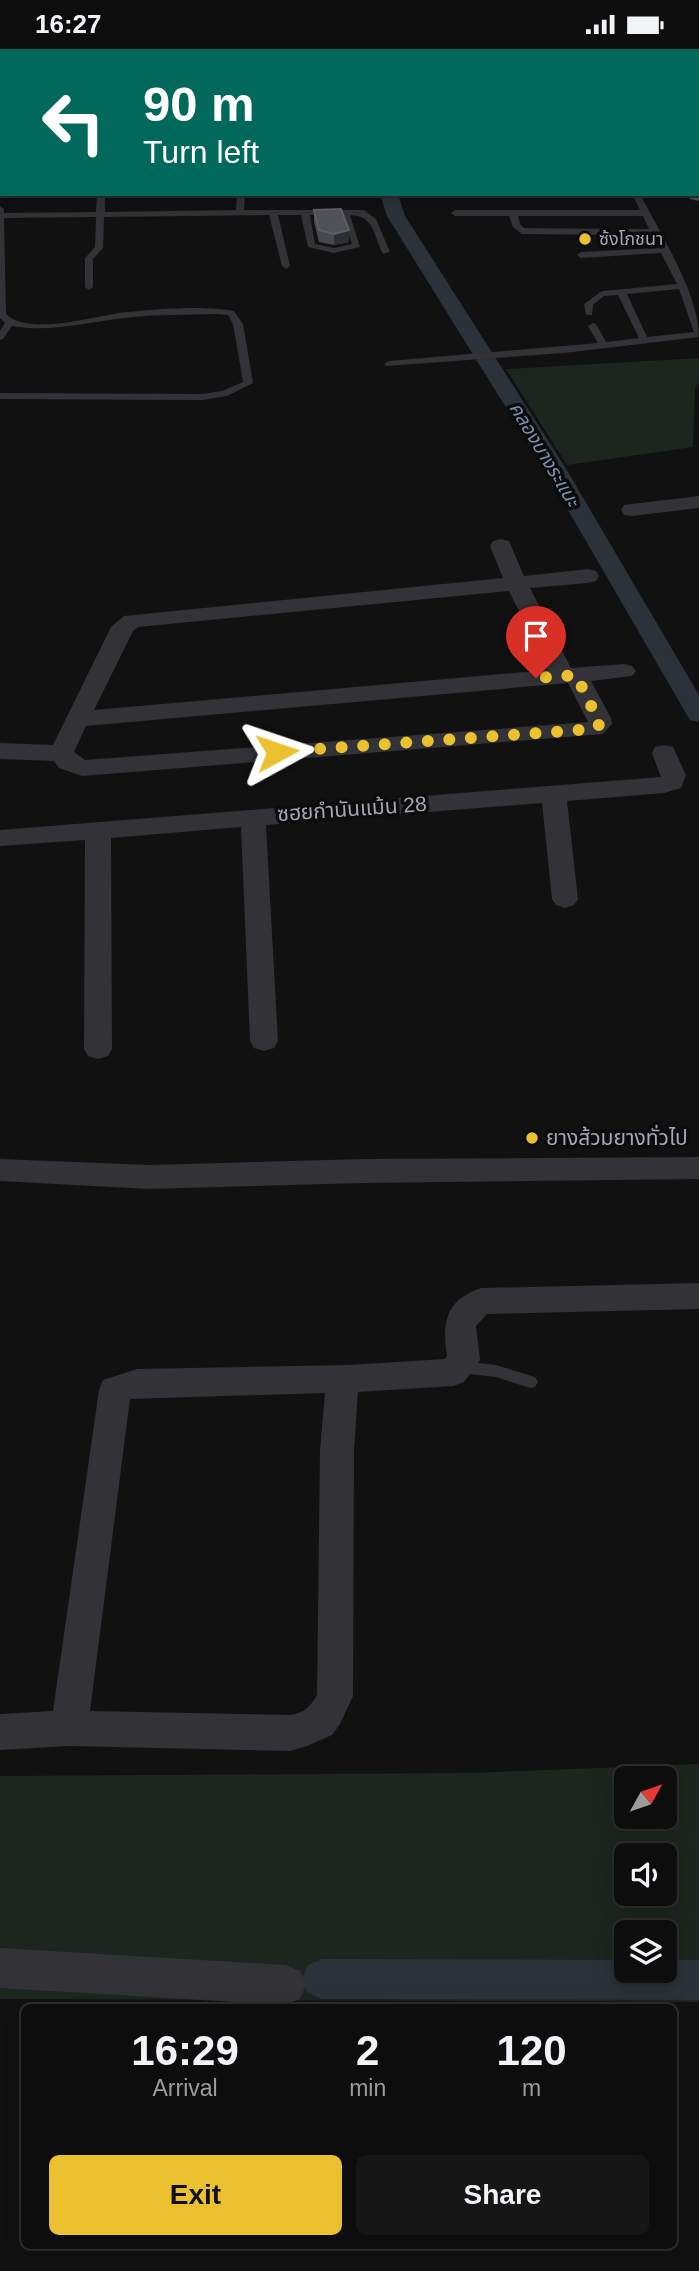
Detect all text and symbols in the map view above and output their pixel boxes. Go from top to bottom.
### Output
text: 16:27 [35,9,102,39]
icon: left [28,77,119,168]
text: 90 m [143,77,255,131]
text: Turn left [143,134,259,170]
place label: ซ้งโภชนา [599,229,663,249]
marker: ซ้งโภชนา [577,231,593,247]
water label: คลองบางระแนะ [505,399,585,511]
pin [506,606,566,678]
icon: arrive [517,617,555,655]
position arrow [240,715,314,789]
street label: ซฮยกำนันแม้น 28 [277,792,427,825]
place label: ยางส้วมยางทั่วไป [546,1124,688,1149]
marker: ยางส้วมยางทั่วไป [524,1130,540,1146]
north arrow [614,1766,677,1829]
map controls [614,1766,677,1983]
button: sound [614,1843,677,1906]
button: layers [614,1920,677,1983]
text: 16:29 [131,2027,239,2074]
text: 2 [356,2027,379,2074]
text: 120 [497,2027,567,2074]
text: Arrival [152,2075,218,2101]
text: min [349,2075,386,2101]
text: m [522,2075,541,2101]
button: Exit [49,2155,342,2235]
button: Share [356,2155,649,2235]

